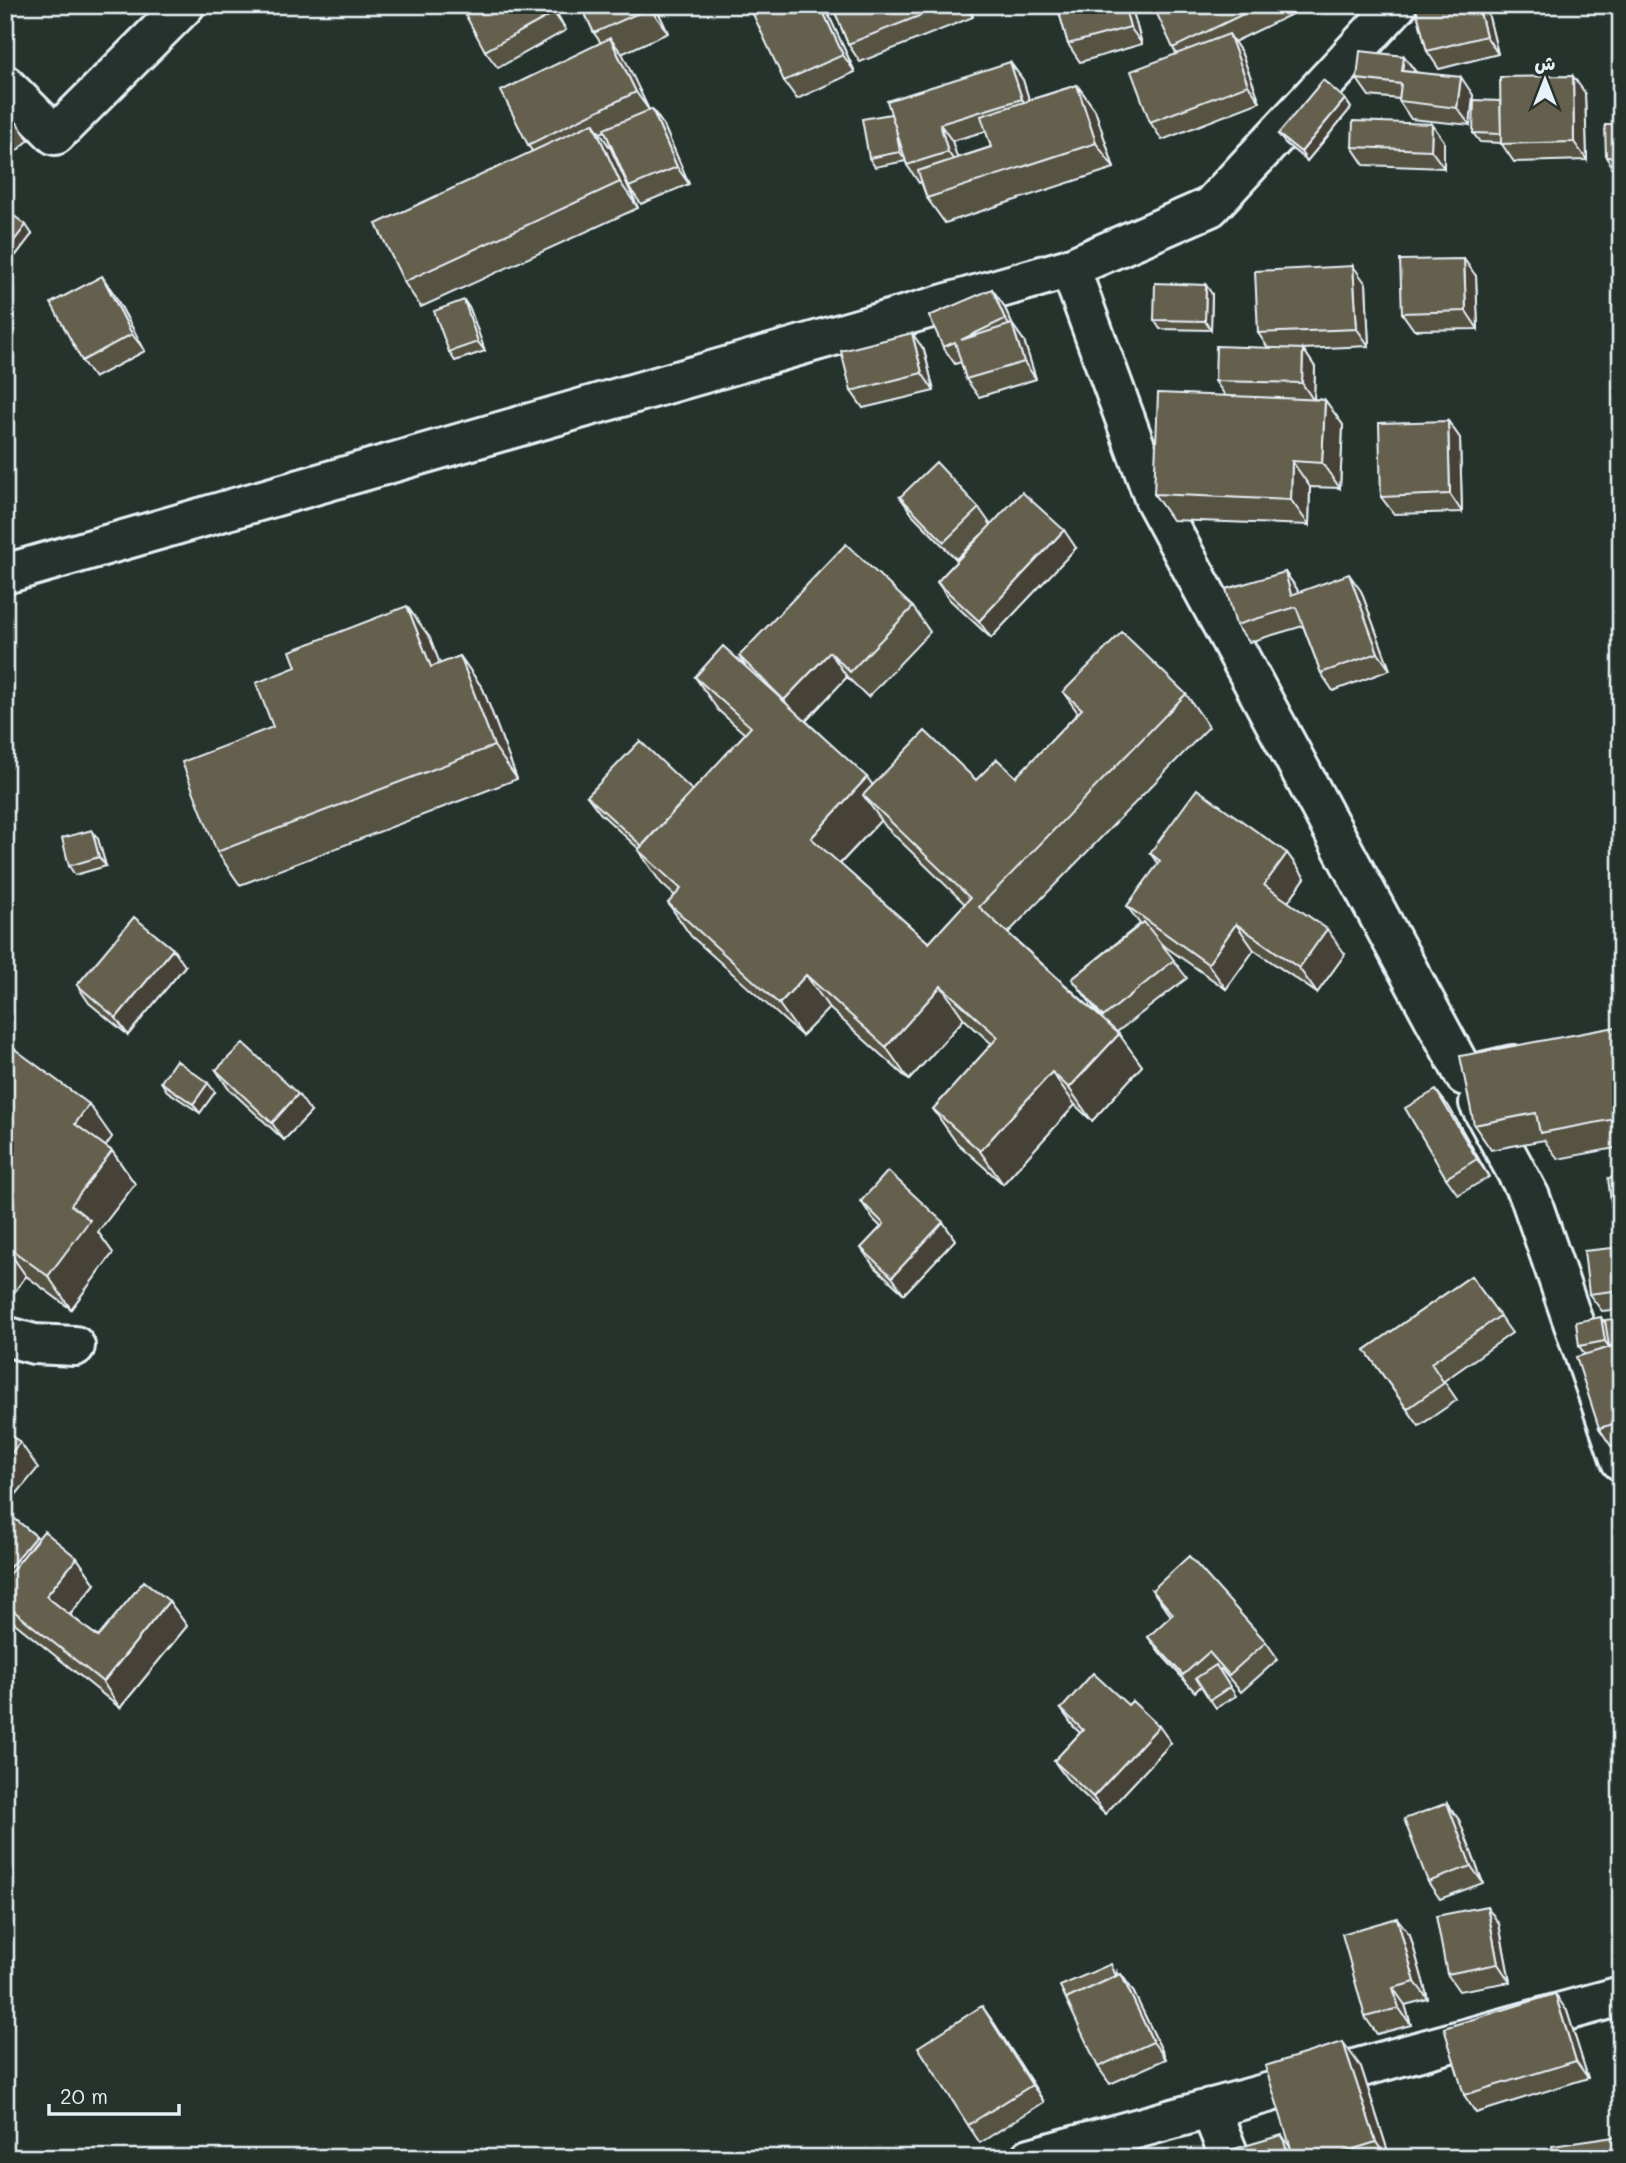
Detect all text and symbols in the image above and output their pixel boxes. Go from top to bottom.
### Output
north arrow [1510,46,1580,116]
text: ش [1535,50,1556,75]
scale bar [49,2072,178,2116]
text: 20 m [60,2082,108,2109]

